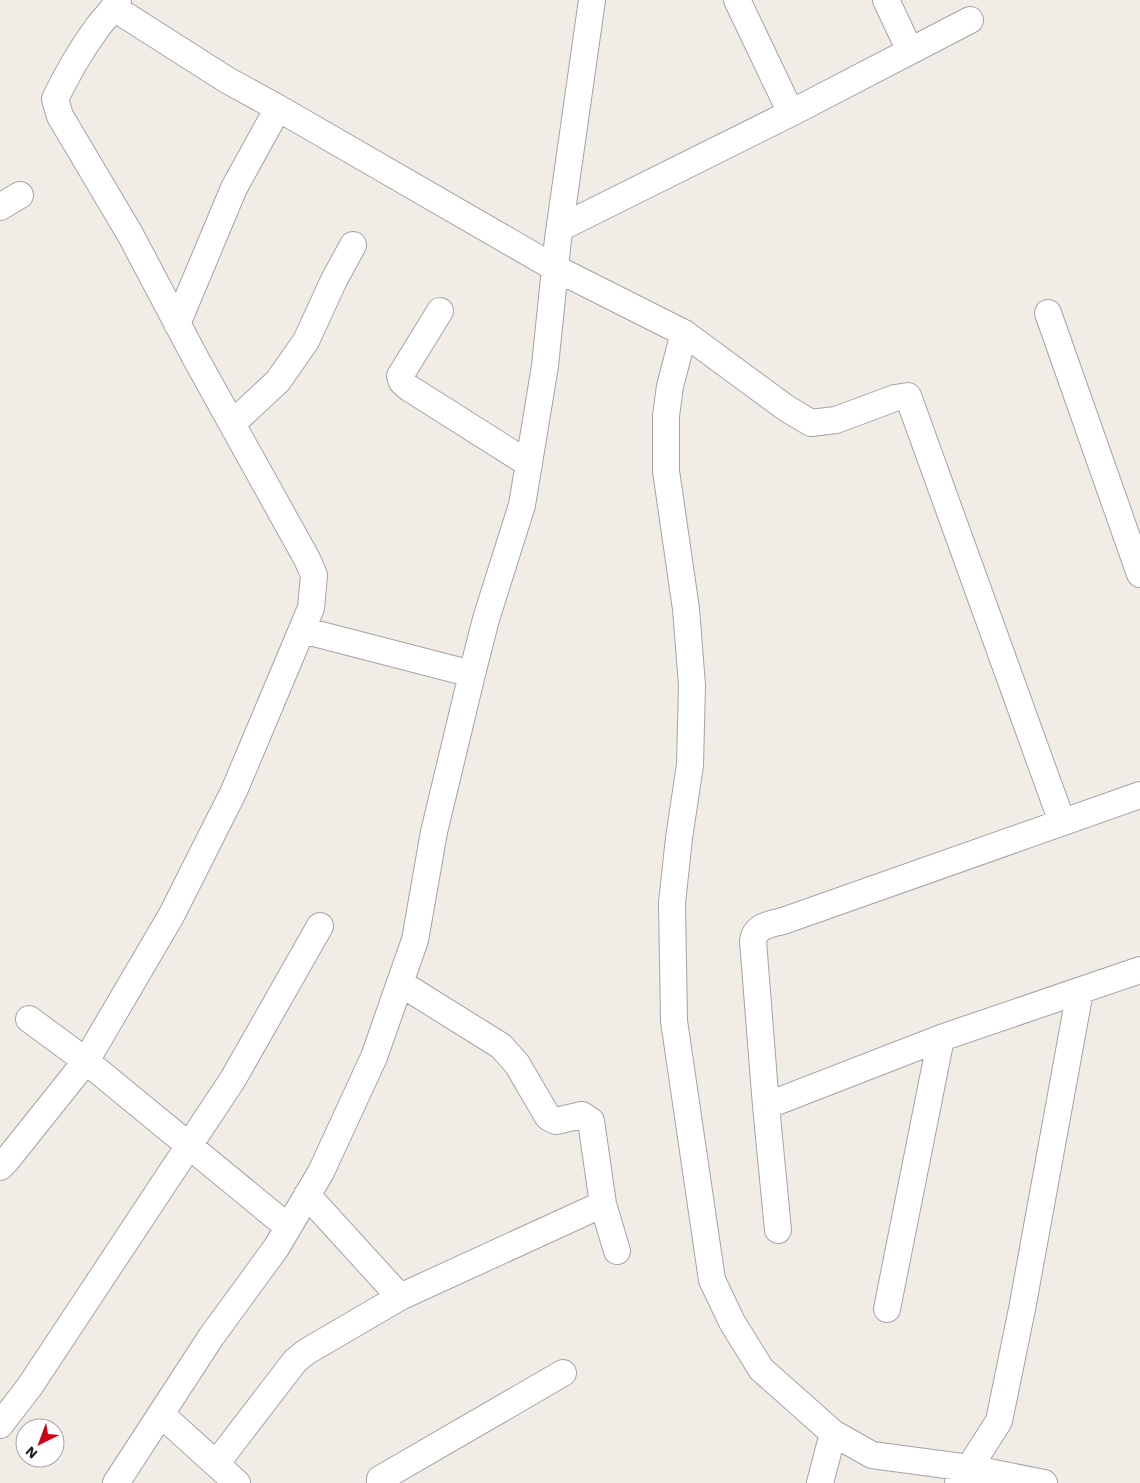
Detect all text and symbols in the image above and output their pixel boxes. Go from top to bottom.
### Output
north arrow [15,1418,65,1468]
text: N [22,1443,41,1462]

